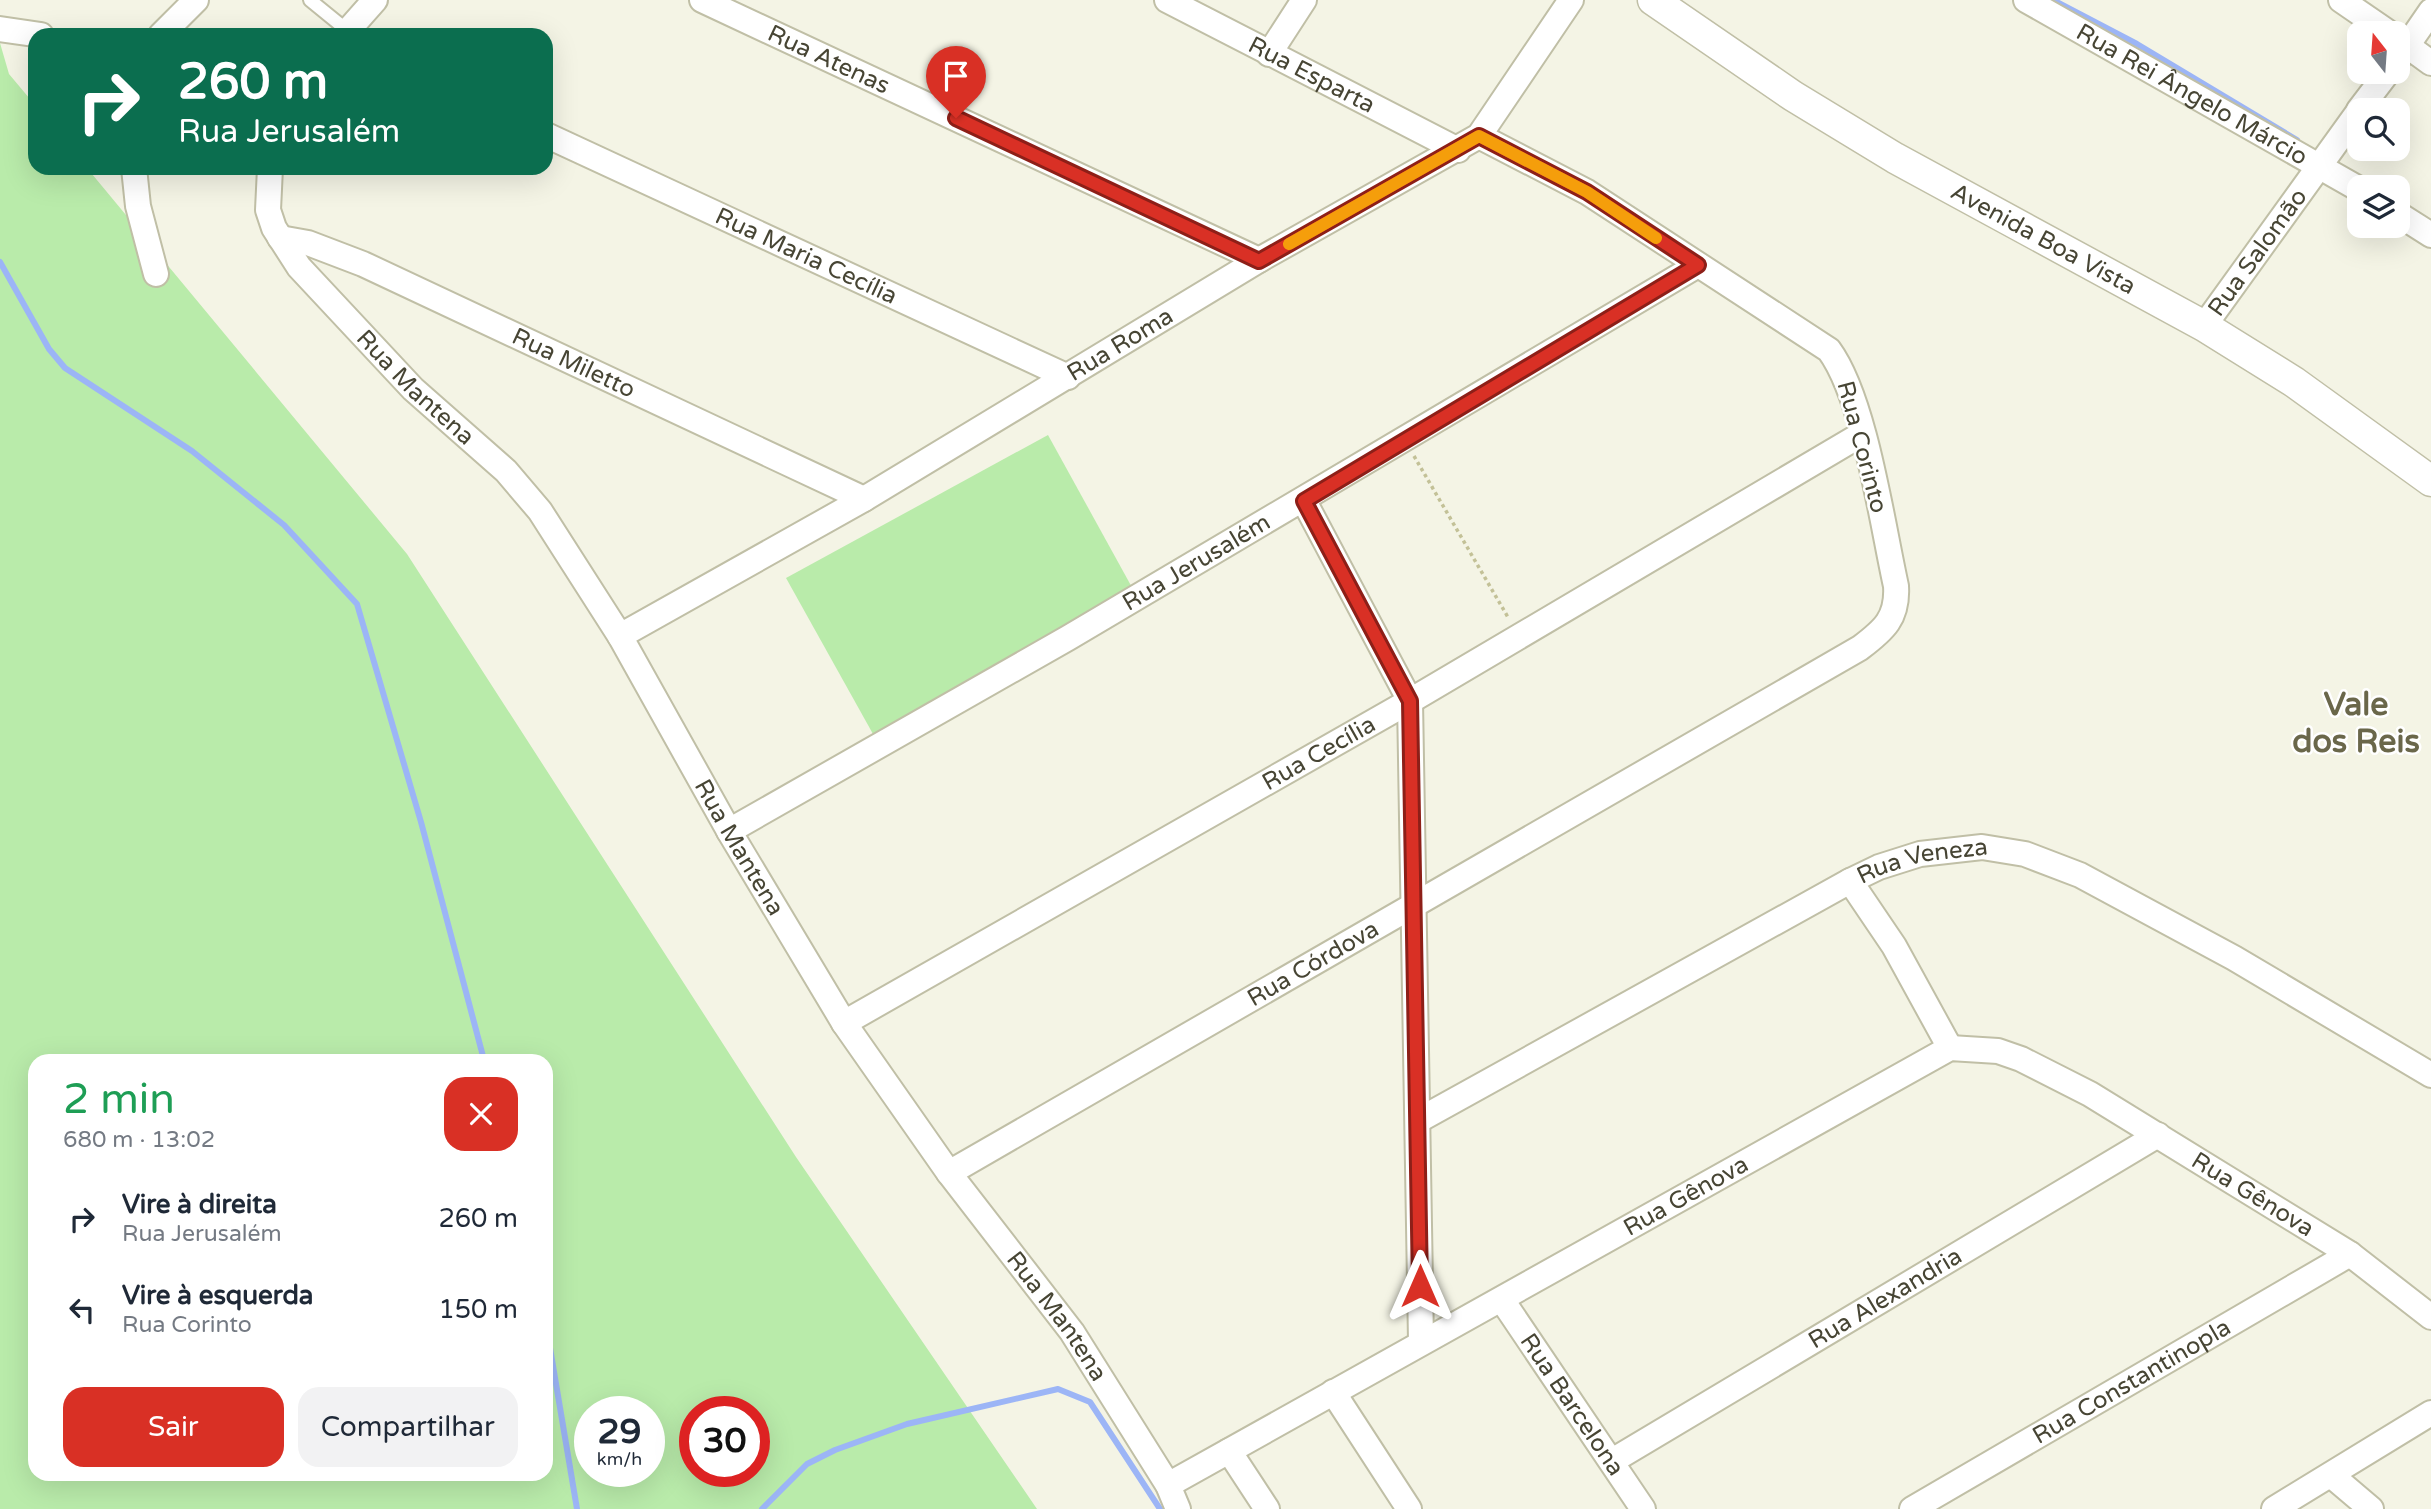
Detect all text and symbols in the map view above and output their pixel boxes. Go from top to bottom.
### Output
street label: Rua Rei Ângelo Márcio [2071,17,2313,171]
street label: Rua Atenas [763,18,894,100]
north arrow [2347,21,2410,84]
map controls [2347,21,2410,238]
street label: Rua Esparta [1244,30,1380,119]
pin [926,46,986,118]
text: 260 m [178,53,328,112]
icon: right [63,56,154,147]
icon: arrive [937,57,975,95]
button: search [2347,98,2410,161]
text: Rua Jerusalém [178,113,400,151]
button: layers [2347,175,2410,238]
street label: Avenida Boa Vista [1946,177,2141,301]
street label: Rua Salomão [2201,183,2313,322]
street label: Rua Maria Cecília [711,201,902,310]
street label: Rua Roma [1062,301,1178,387]
street label: Rua Miletto [507,321,640,404]
street label: Rua Mantena [351,324,481,451]
street label: Rua Corinto [1830,378,1894,516]
street label: Rua Jerusalém [1117,507,1275,617]
district label: Vale dos Reis [2292,686,2420,761]
street label: Rua Cecília [1257,709,1380,797]
street label: Rua Mantena [688,774,791,921]
street label: Rua Veneza [1852,832,1989,890]
street label: Rua Córdova [1242,914,1384,1013]
text: 2 min [63,1074,175,1125]
button: close [444,1077,518,1151]
text: 680 m · 13:02 [63,1126,215,1154]
street label: Rua Gênova [2186,1146,2320,1243]
street label: Rua Gênova [1618,1149,1753,1242]
text: Vire à direita [122,1189,277,1220]
icon: right [63,1200,101,1238]
text: 260 m [438,1203,518,1234]
text: Rua Jerusalém [122,1220,282,1248]
street label: Rua Alexandria [1803,1241,1967,1355]
street label: Rua Mantena [1000,1246,1114,1386]
position arrow [1383,1249,1457,1323]
text: Vire à esquerda [122,1280,313,1311]
icon: left [63,1291,101,1329]
text: 150 m [438,1294,518,1325]
text: Rua Corinto [122,1311,252,1339]
street label: Rua Constantinopla [2027,1312,2236,1450]
street label: Rua Barcelona [1514,1328,1631,1481]
button: Sair [63,1387,284,1467]
button: Compartilhar [298,1387,518,1467]
speed limit sign: 30 [679,1396,770,1487]
text: 29 [598,1411,641,1453]
text: km/h [597,1448,642,1470]

